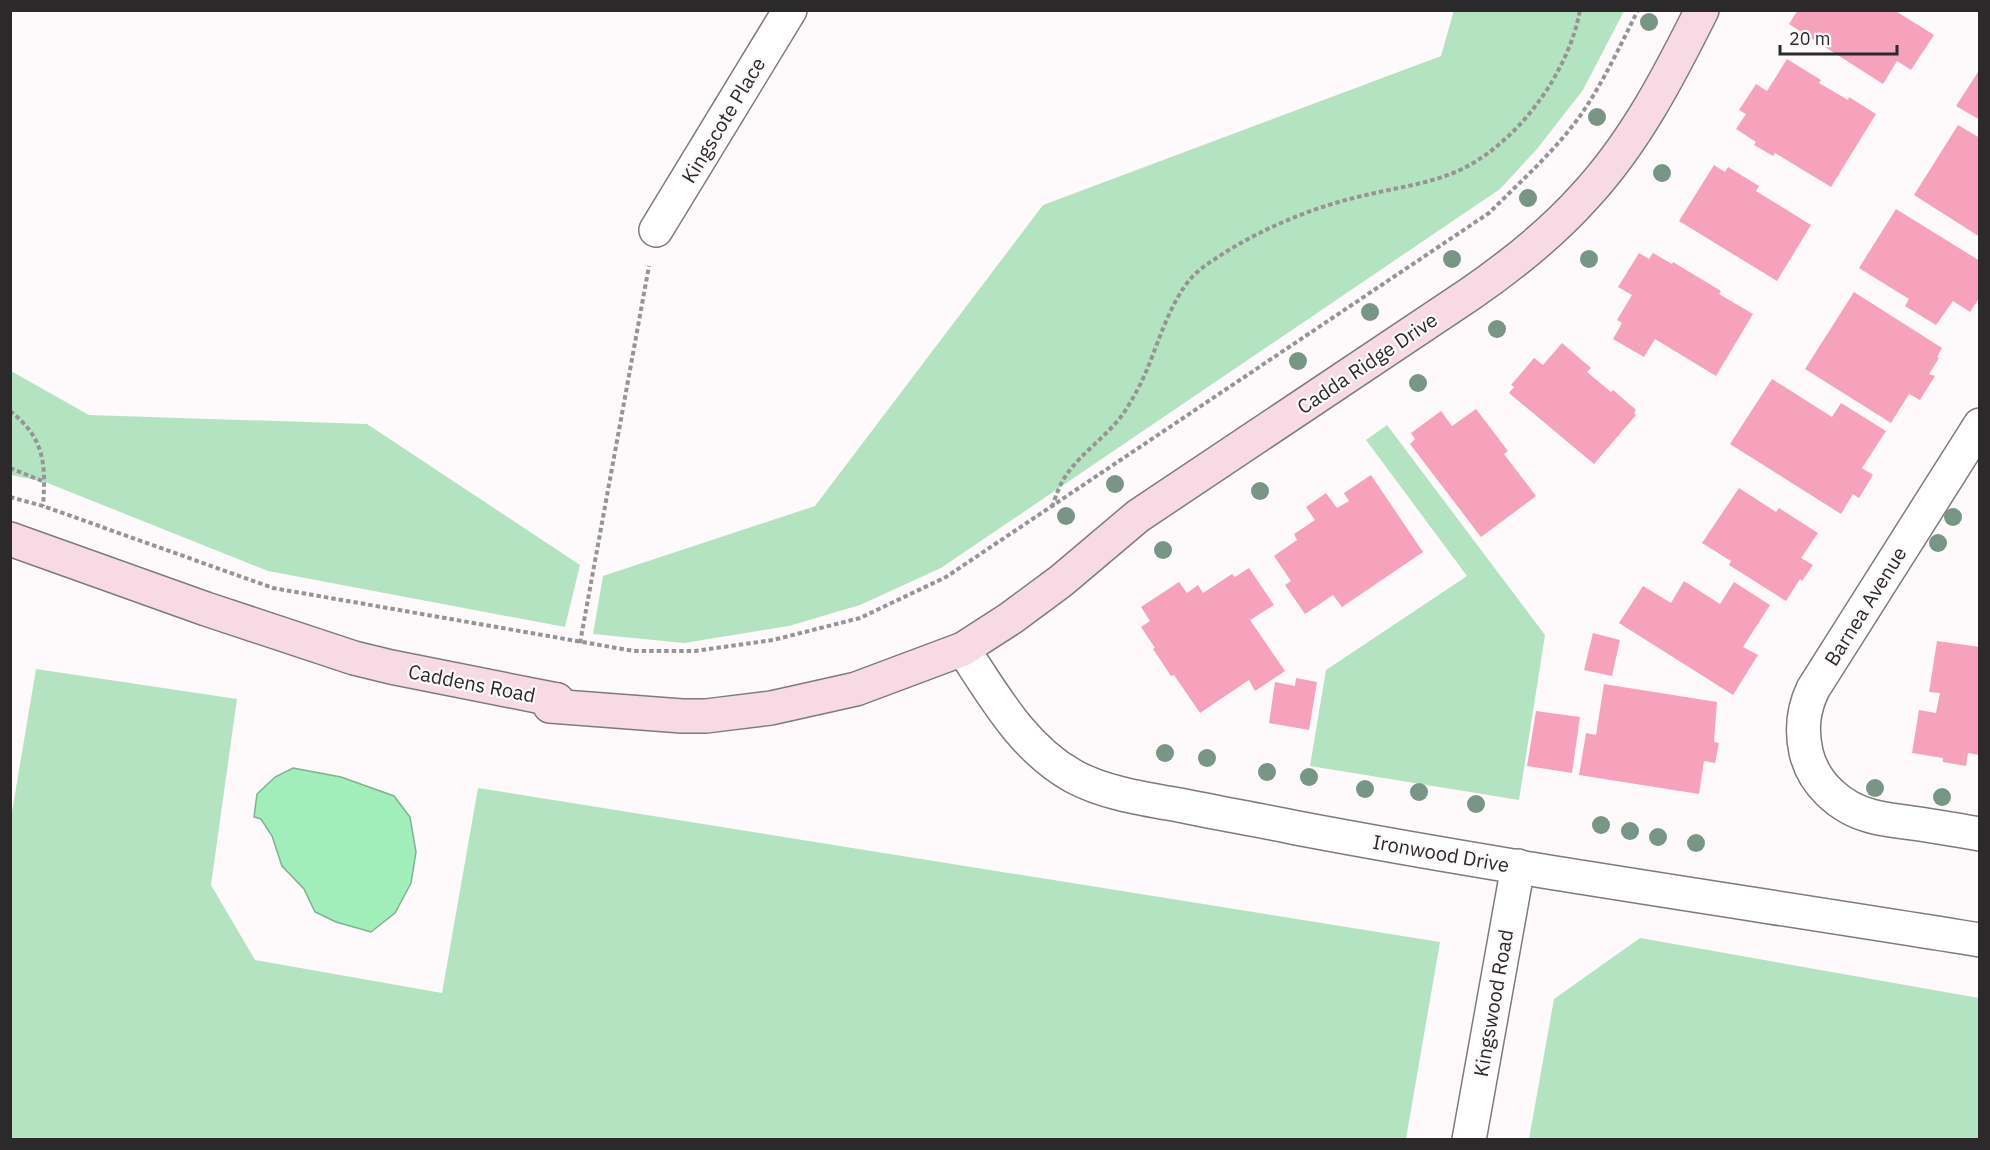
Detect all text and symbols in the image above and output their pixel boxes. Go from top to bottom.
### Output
scale bar [1780,18,1897,56]
text: 20 m [1789,27,1831,50]
street label: Kingscote Place [675,52,771,188]
street label: Cadda Ridge Drive [1292,306,1442,420]
street label: Barnea Avenue [1818,541,1912,671]
street label: Caddens Road [406,657,538,709]
street label: Ironwood Drive [1371,828,1511,878]
street label: Kingswood Road [1467,927,1519,1079]

